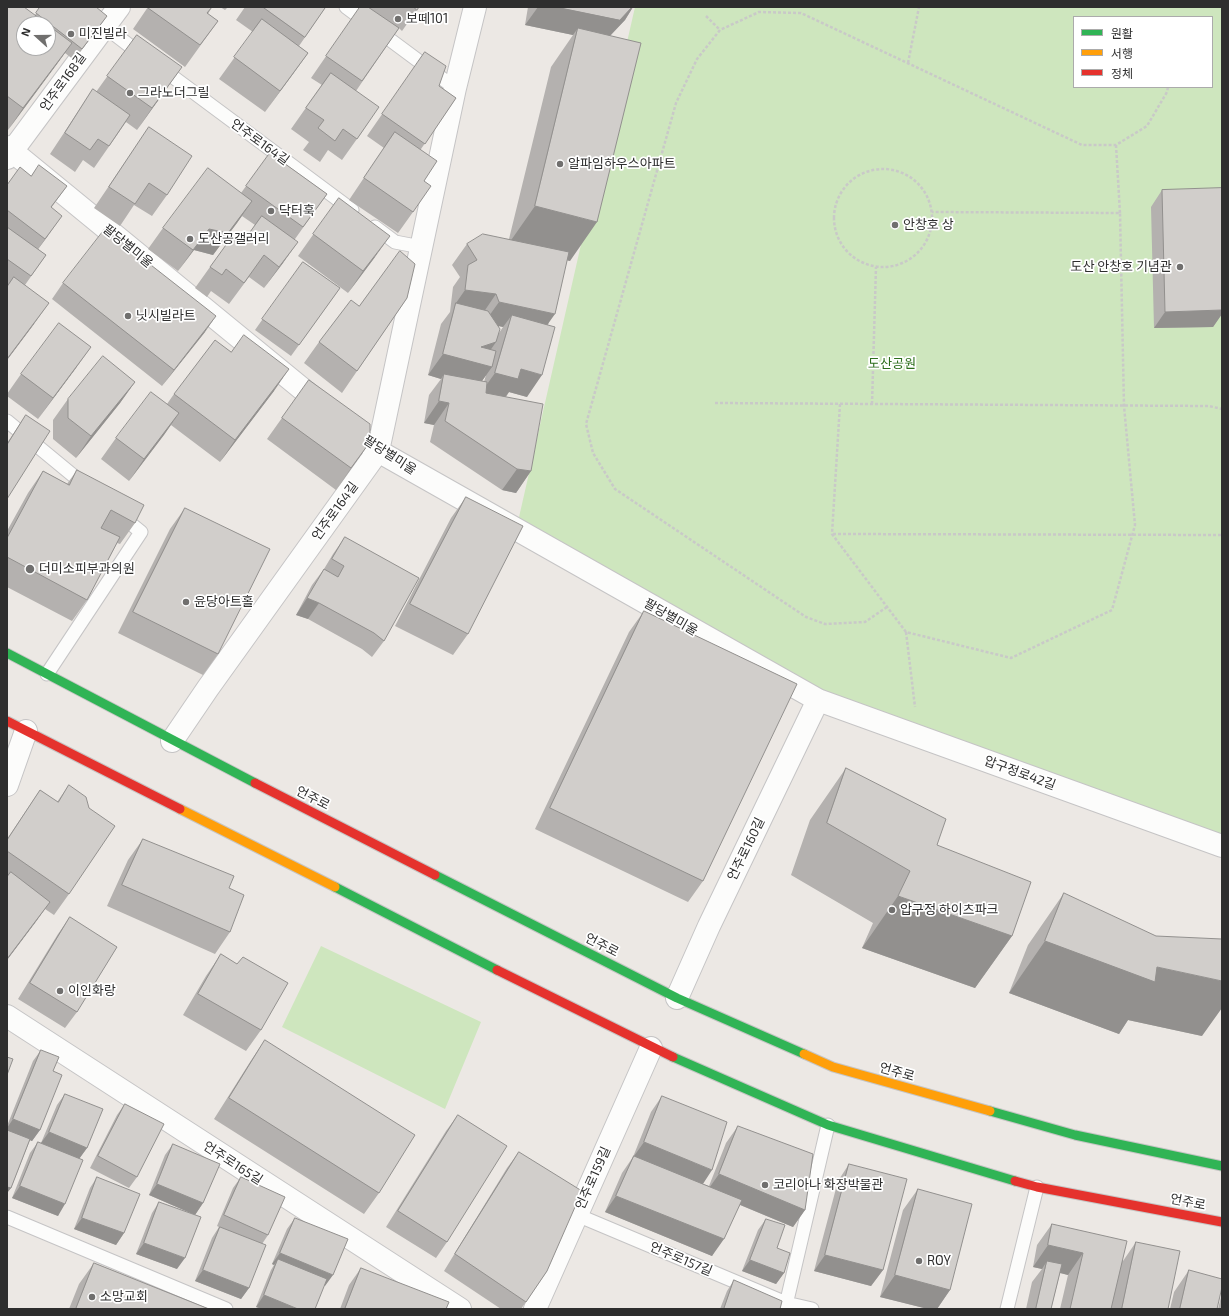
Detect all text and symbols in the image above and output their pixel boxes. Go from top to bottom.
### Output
place label: 보떼101 [406,11,448,27]
marker: 보떼101 [393,14,403,24]
north arrow [16,16,56,56]
legend [1073,16,1213,88]
text: N [18,26,33,38]
place label: 미진빌라 [79,26,127,42]
text: 원활 [1111,26,1133,40]
marker: 미진빌라 [66,29,76,39]
text: 서행 [1111,46,1133,60]
street label: 언주로168길 [37,50,89,114]
text: 정체 [1111,66,1133,80]
place label: 그라노더그릴 [138,85,210,101]
marker: 그라노더그릴 [125,88,135,98]
street label: 언주로164길 [228,116,292,168]
place label: 알파임하우스아파트 [568,156,676,172]
marker: 알파임하우스아파트 [555,159,565,169]
place label: 닥터훅 [279,203,315,219]
marker: 닥터훅 [266,206,276,216]
place label: 안창호 상 [903,217,954,233]
marker: 안창호 상 [890,220,900,230]
street label: 팔당별미울 [100,221,156,271]
place label: 도산공갤러리 [198,231,270,247]
marker: 도산공갤러리 [185,234,195,244]
place label: 도산 안창호 기념관 [1071,259,1172,275]
marker: 도산 안창호 기념관 [1175,262,1185,272]
place label: 닛시빌라트 [136,308,196,324]
marker: 닛시빌라트 [123,311,133,321]
park label: 도산공원 [868,356,916,372]
street label: 팔당별미울 [361,432,419,478]
street label: 언주로164길 [309,479,361,543]
place label: 더미소피부과의원 [39,561,135,577]
marker: 더미소피부과의원 [24,563,36,575]
place label: 윤당아트홀 [194,594,254,610]
street label: 팔당별미울 [641,595,701,639]
marker: 윤당아트홀 [181,597,191,607]
street label: 압구정로42길 [982,753,1058,793]
street label: 언주로 [293,783,333,813]
street label: 언주로160길 [724,815,768,883]
place label: 압구정 하이츠파크 [900,902,999,918]
marker: 압구정 하이츠파크 [887,905,897,915]
street label: 언주로 [582,930,622,960]
place label: 이인화랑 [68,983,116,999]
marker: 이인화랑 [55,986,65,996]
street label: 언주로 [878,1060,916,1084]
street label: 언주로165길 [200,1138,266,1188]
street label: 언주로159길 [572,1144,614,1212]
place label: 코리아나 화장박물관 [773,1177,884,1193]
marker: 코리아나 화장박물관 [760,1180,770,1190]
street label: 언주로 [1169,1191,1207,1213]
street label: 언주로157길 [647,1239,715,1279]
place label: ROY [927,1253,951,1269]
marker: ROY [914,1256,924,1266]
place label: 소망교회 [100,1289,148,1305]
marker: 소망교회 [87,1292,97,1302]

